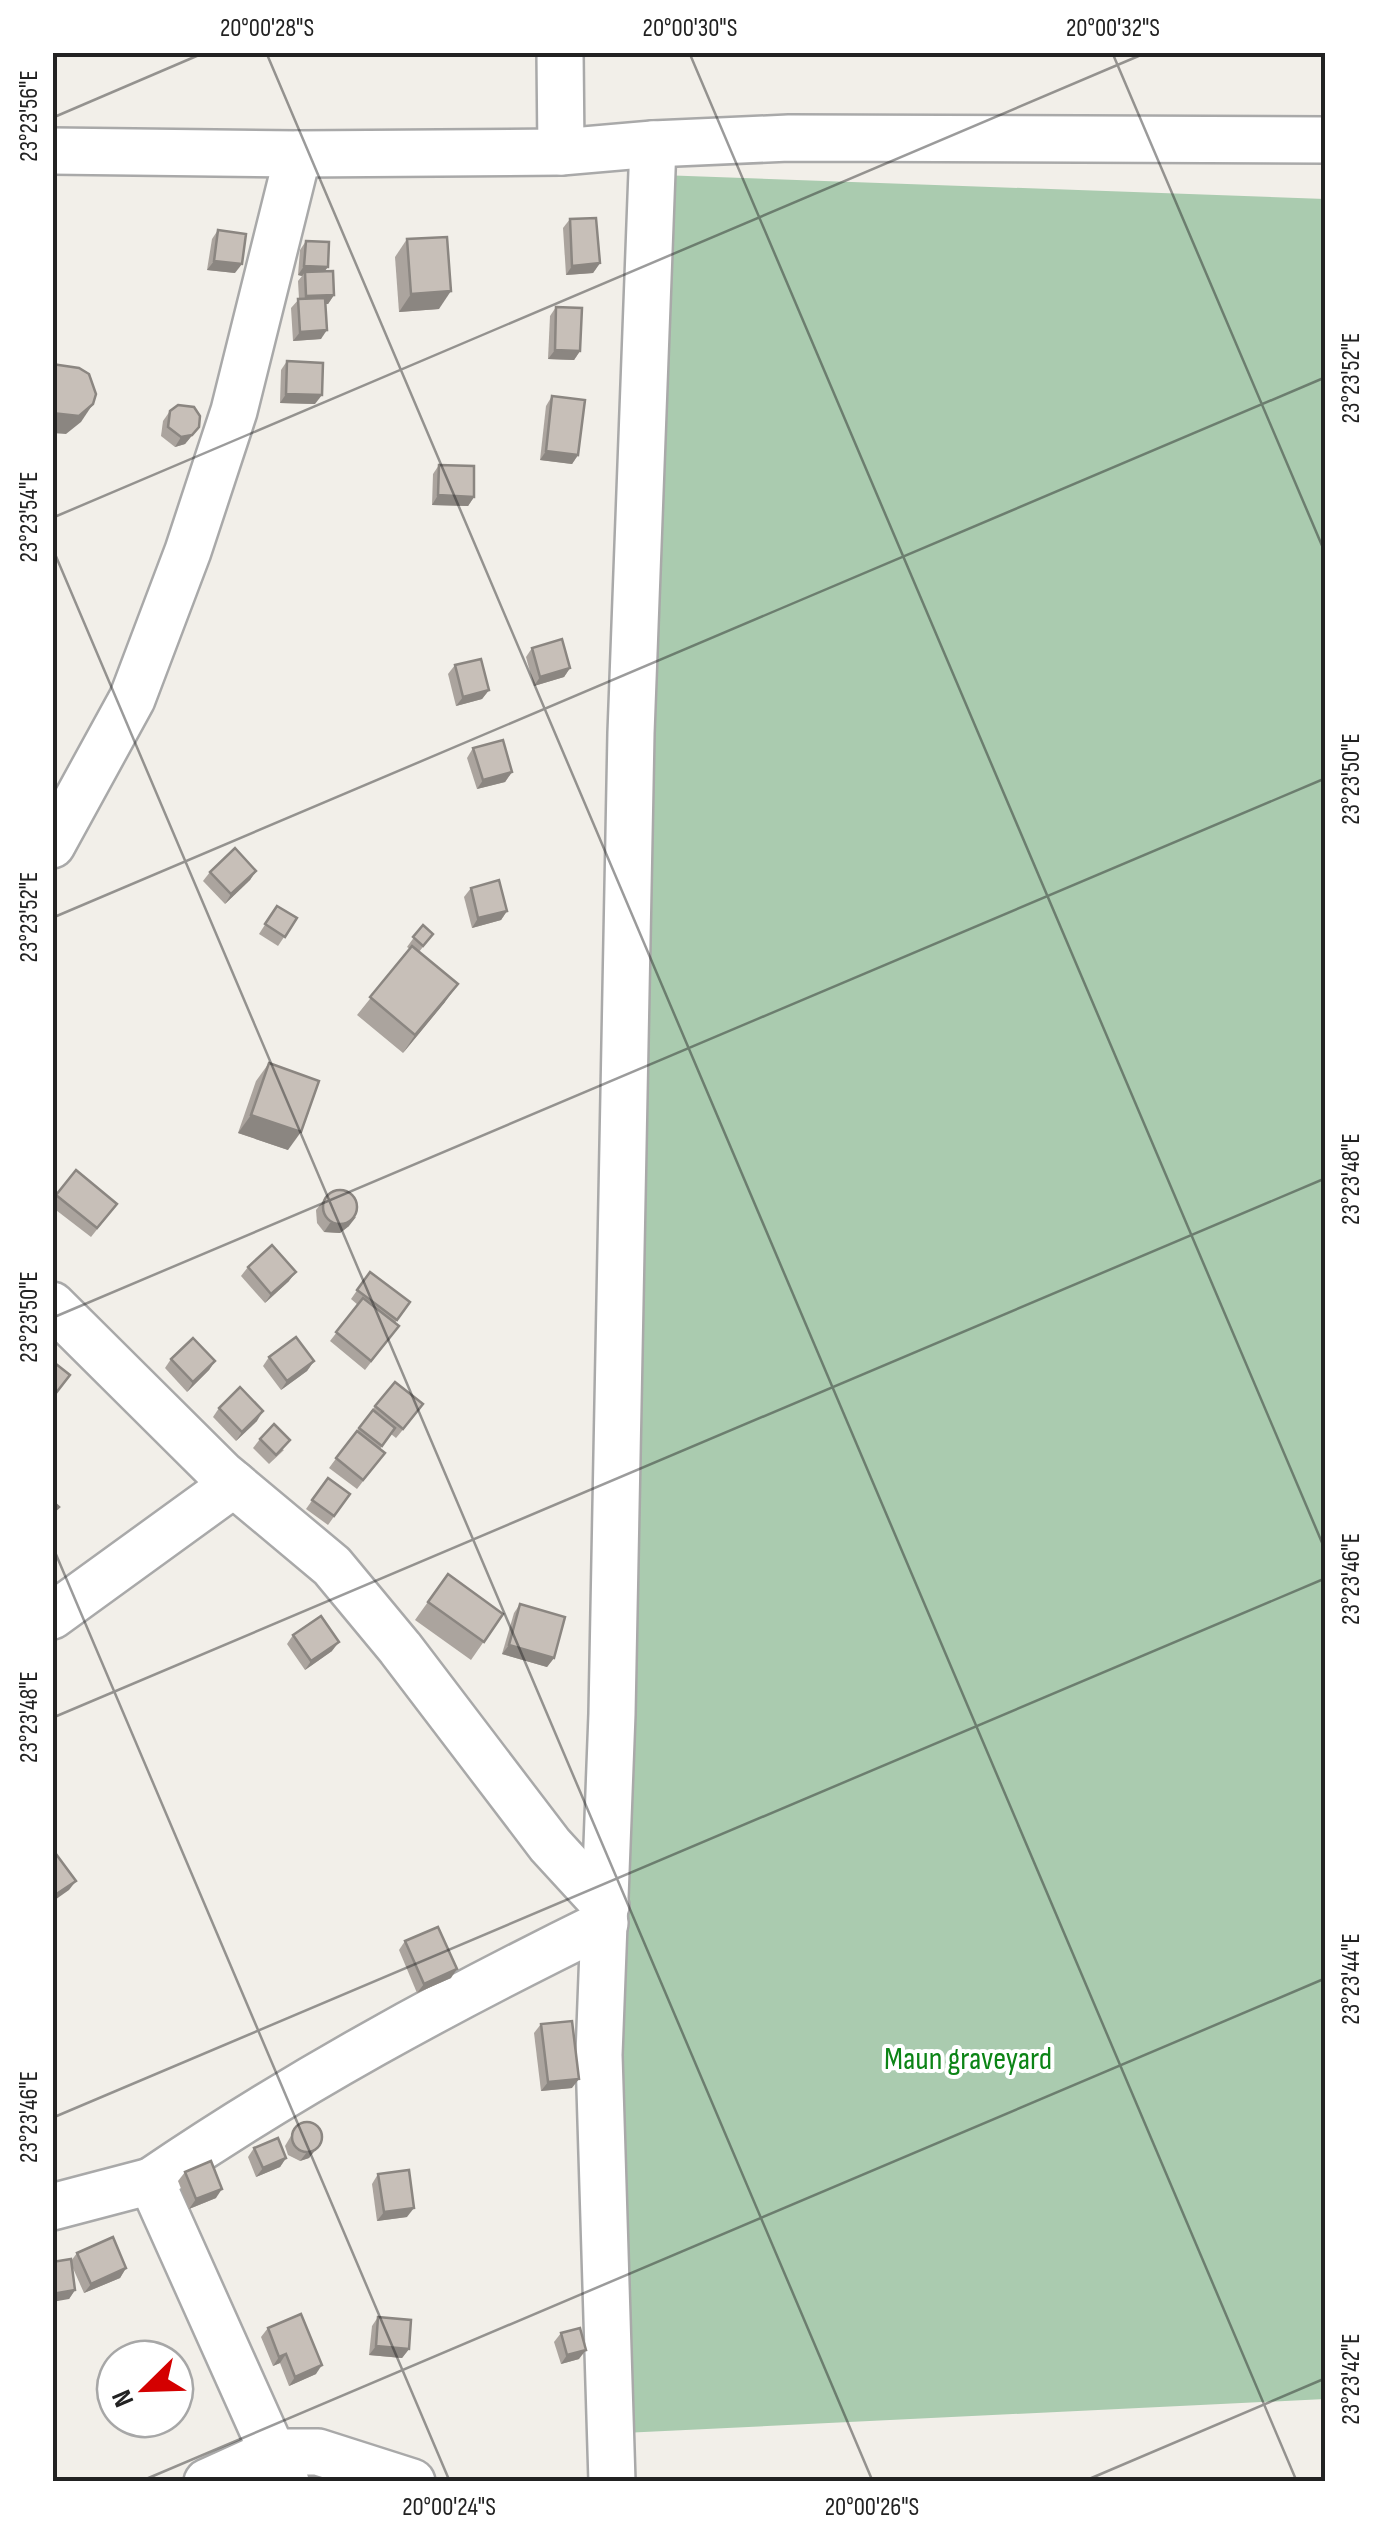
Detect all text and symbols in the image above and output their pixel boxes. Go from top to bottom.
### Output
text: 20°00'28"S [220,13,314,44]
text: 20°00'30"S [643,13,737,44]
text: 20°00'32"S [1066,13,1160,44]
text: 23°23'56"E [14,70,45,162]
text: 23°23'52"E [1336,333,1367,423]
text: 23°23'54"E [14,471,45,563]
text: 23°23'50"E [1336,733,1367,825]
text: 23°23'52"E [14,872,45,962]
text: 23°23'48"E [1336,1133,1367,1225]
text: 23°23'50"E [14,1271,45,1363]
text: 23°23'46"E [1336,1533,1367,1625]
text: 23°23'48"E [14,1671,45,1763]
text: 23°23'44"E [1336,1933,1367,2025]
park label: Maun graveyard [884,2040,1052,2079]
text: 23°23'46"E [14,2071,45,2163]
text: 23°23'42"E [1336,2333,1367,2425]
north arrow [95,2339,195,2439]
text: N [105,2385,141,2412]
text: 20°00'24"S [402,2492,496,2523]
text: 20°00'26"S [825,2492,919,2523]

